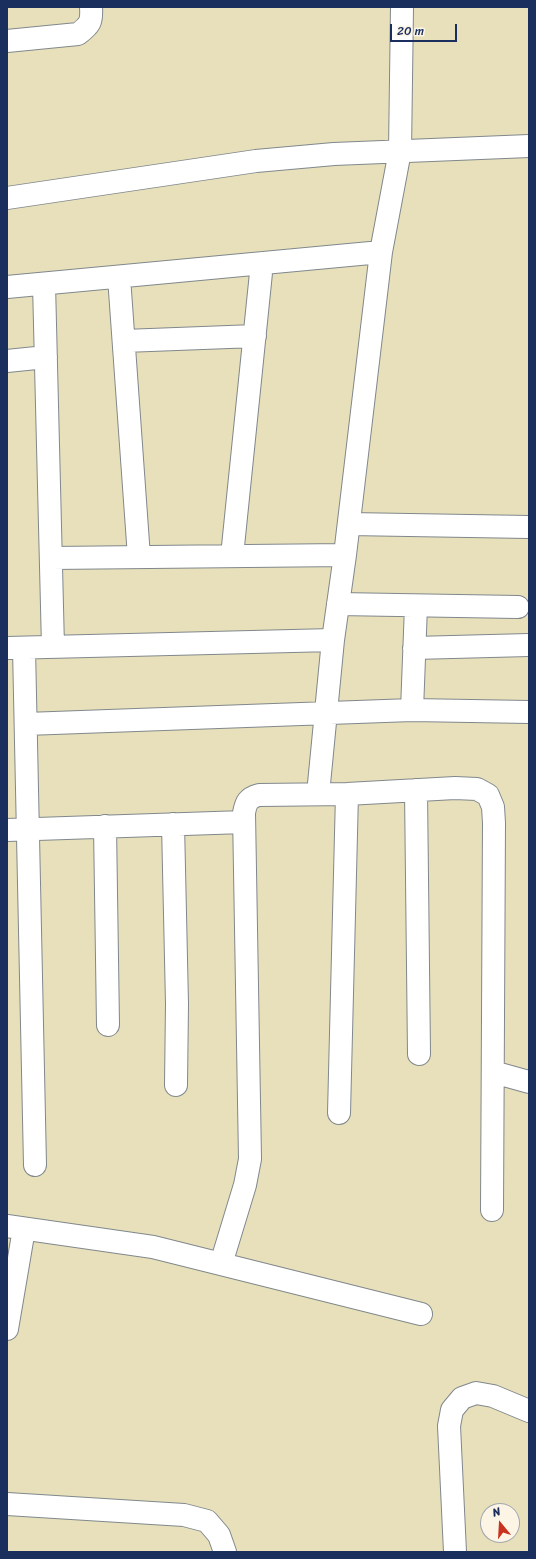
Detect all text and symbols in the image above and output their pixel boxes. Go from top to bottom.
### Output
scale bar [392,16,459,42]
text: 20 m [397,20,424,42]
text: N [490,1502,503,1522]
north arrow [480,1503,520,1543]

